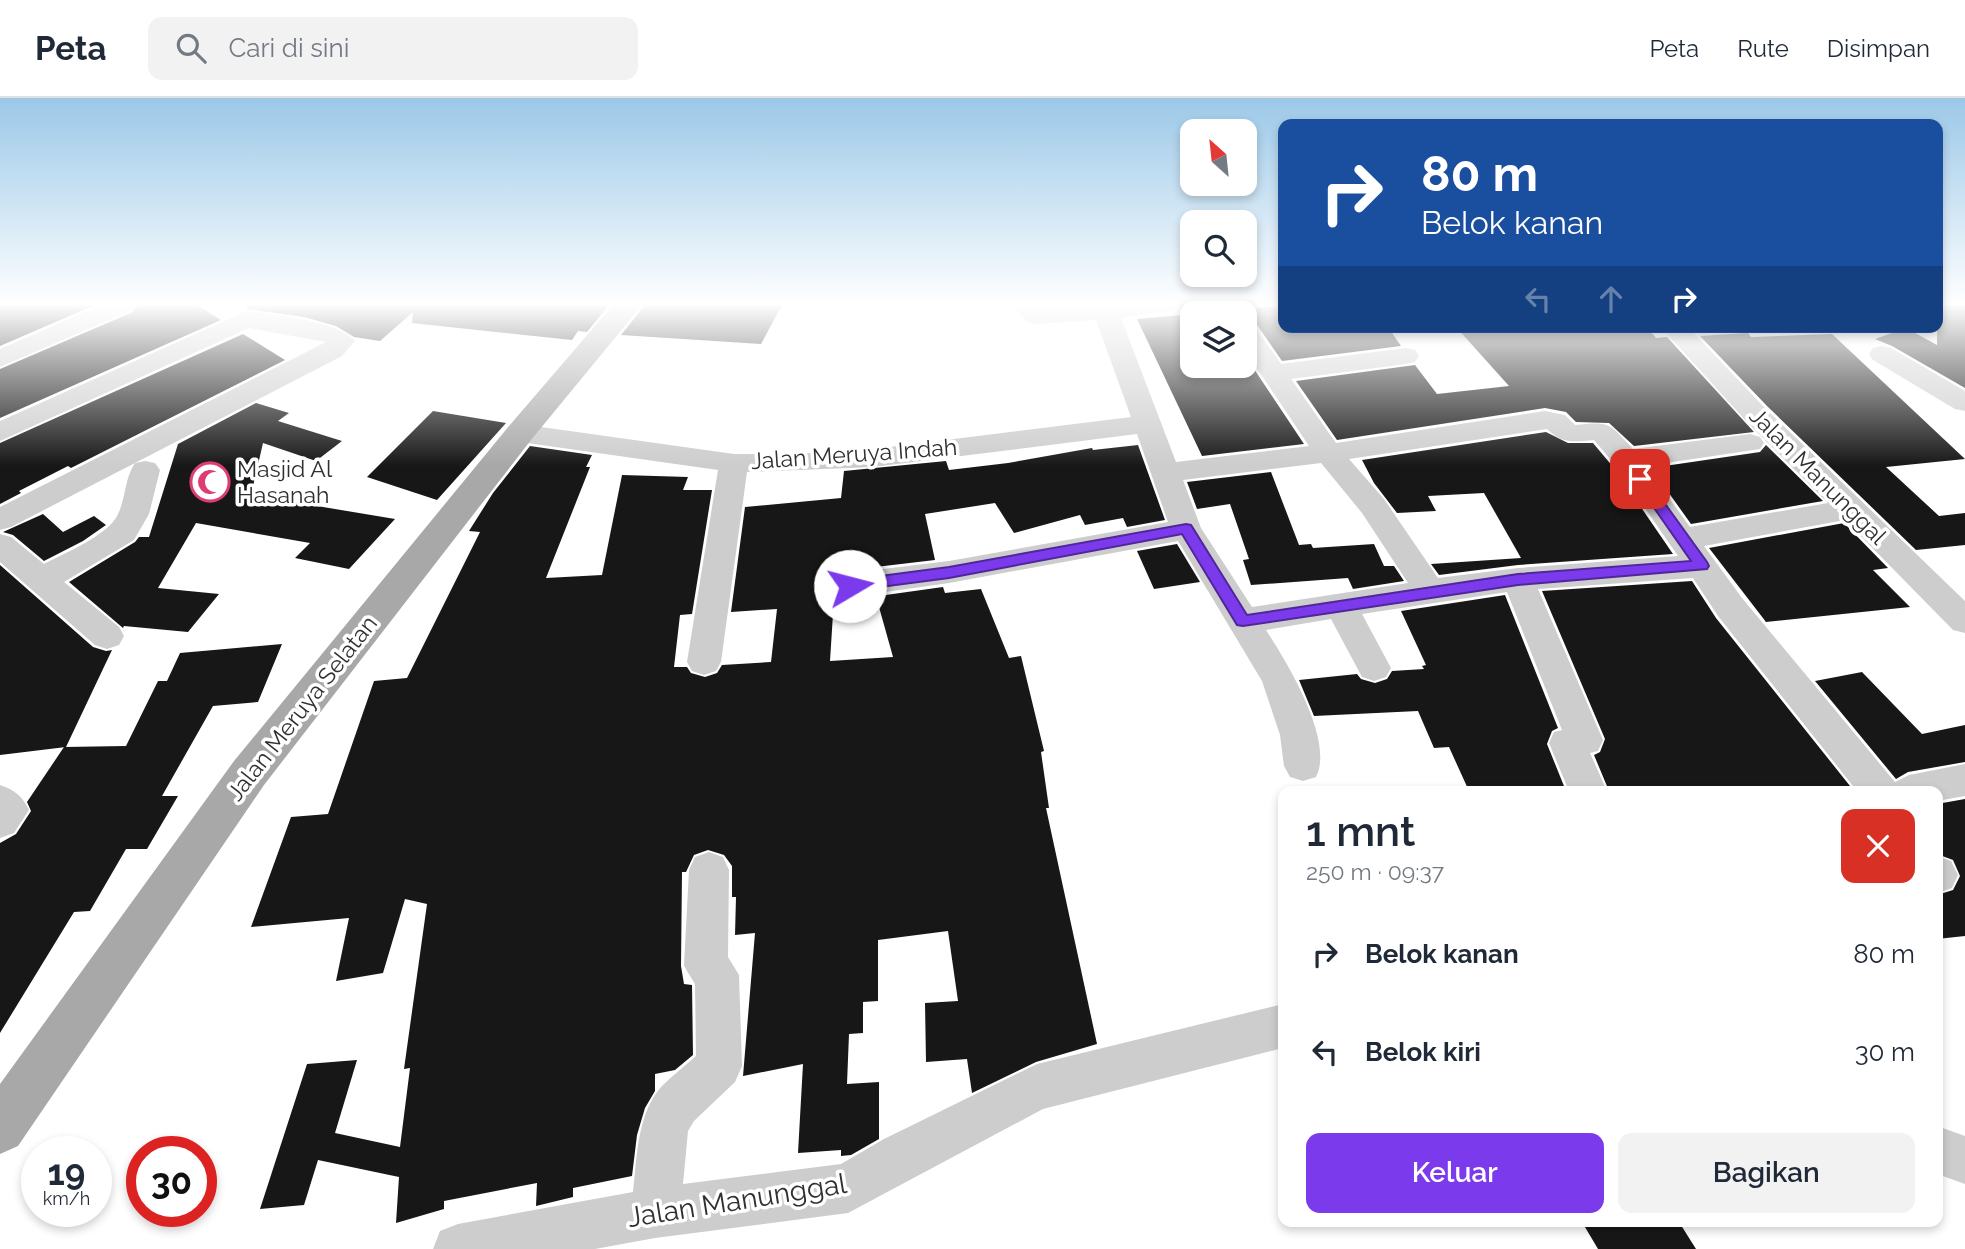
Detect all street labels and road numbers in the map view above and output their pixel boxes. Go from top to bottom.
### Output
street label: Jalan Manunggal [1745,402,1893,550]
street label: Jalan Meruya Indah [750,433,958,474]
street label: Jalan Meruya Selatan [221,610,382,805]
street label: Jalan Manunggal [625,1167,849,1234]

